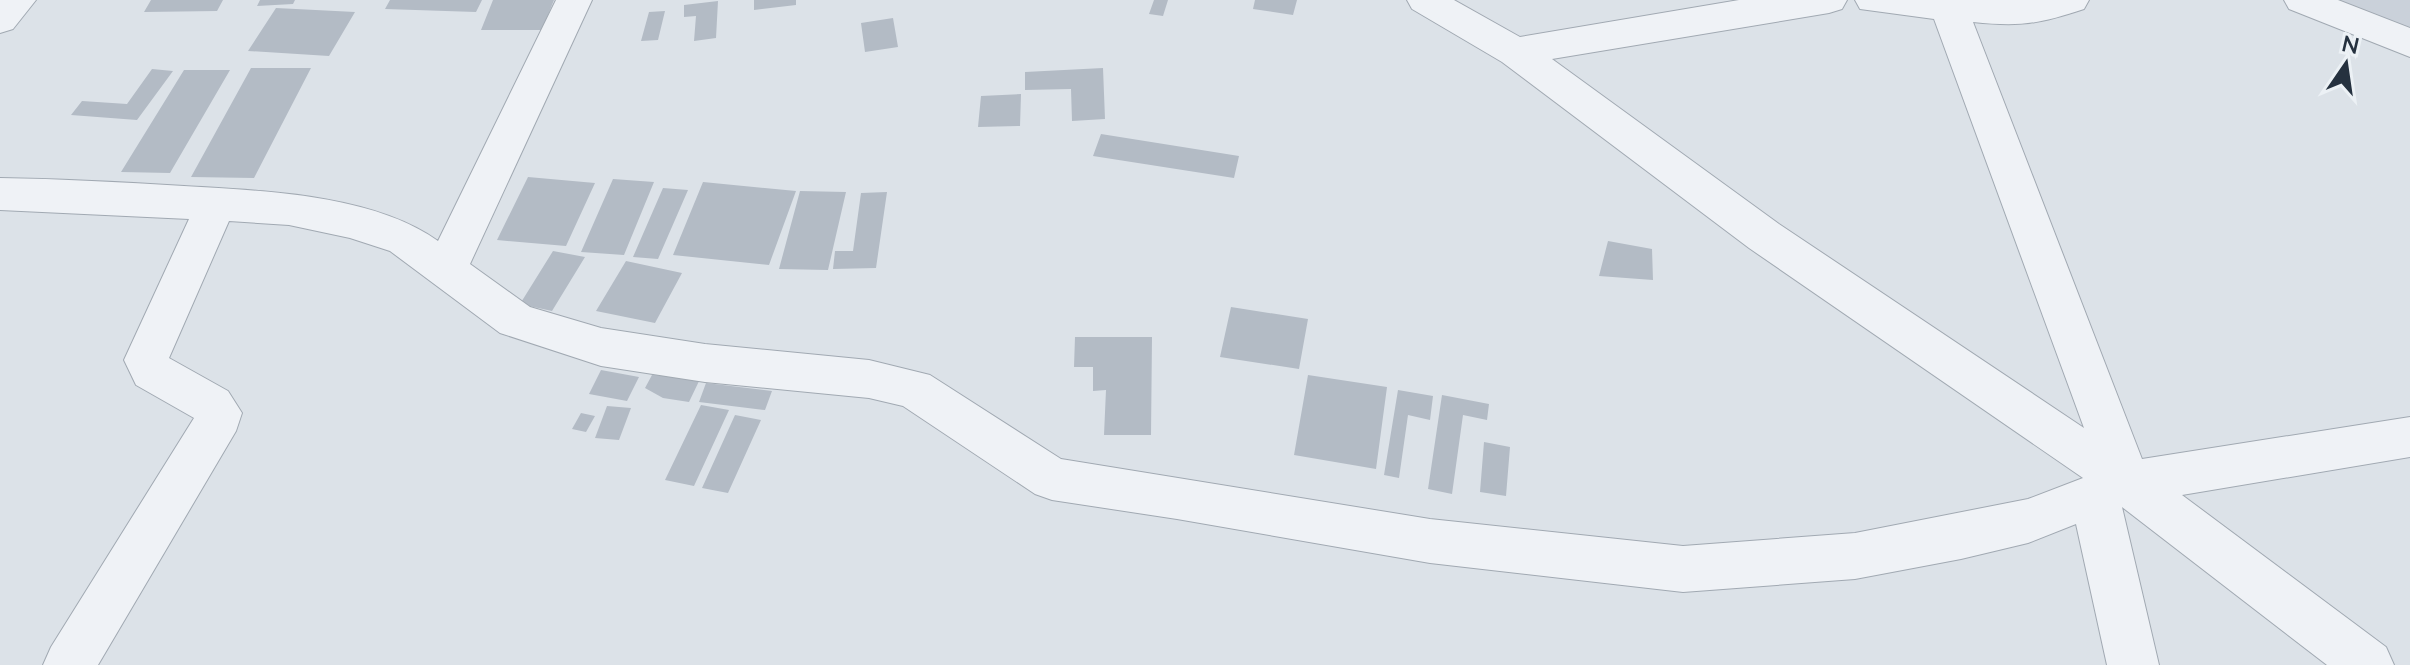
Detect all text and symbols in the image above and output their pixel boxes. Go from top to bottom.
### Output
north arrow [2306,24,2386,104]
text: N [2339,29,2362,59]

